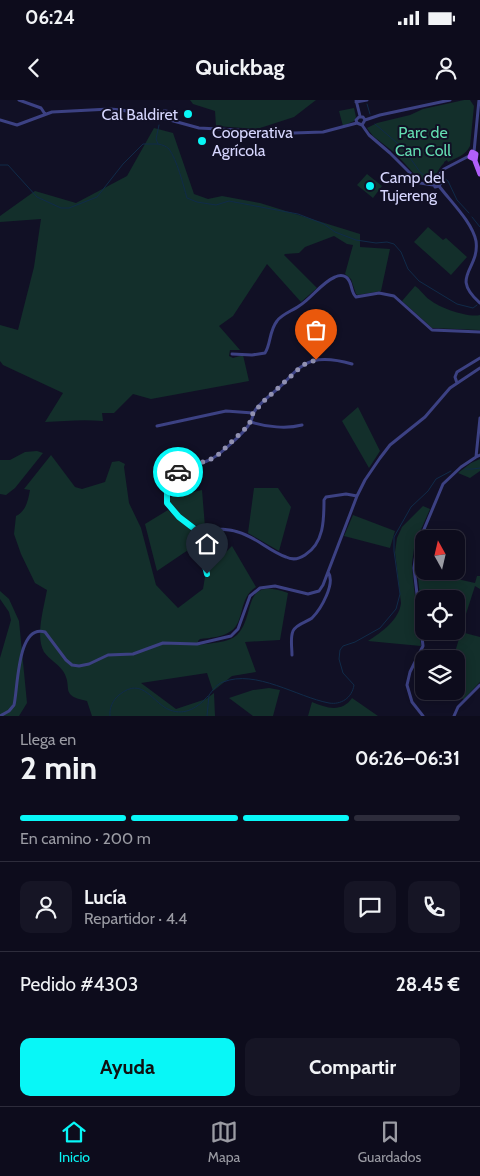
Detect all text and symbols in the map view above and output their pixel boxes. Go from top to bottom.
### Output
text: 06:24 [25,6,75,29]
icon: back [20,54,48,82]
text: Quickbag [195,54,285,81]
icon: person [432,54,460,82]
place label: Cal Baldiret [101,105,179,124]
marker: Cal Baldiret [182,108,194,120]
place label: Cooperativa Agrícola [212,123,293,160]
park label: Parc de Can Coll [395,123,451,160]
marker: Cooperativa Agrícola [196,135,208,147]
place label: Camp del Tujereng [380,168,445,205]
marker: Camp del Tujereng [364,180,376,192]
pin [295,309,337,360]
icon: bag [302,316,330,344]
courier [153,447,203,497]
icon: car [164,458,192,486]
pin [186,523,228,574]
icon: home [193,530,221,558]
north arrow [415,530,465,580]
map controls [415,530,465,700]
button: locate [415,590,465,640]
button: layers [415,650,465,700]
text: Llega en [20,730,76,749]
text: 06:26–06:31 [355,747,460,770]
text: 2 min [20,748,97,787]
text: En camino · 200 m [20,829,151,848]
button: person [20,881,72,933]
button: chat [344,881,396,933]
button: phone [408,881,460,933]
text: Lucía [84,886,127,909]
text: Repartidor · 4.4 [84,909,187,928]
text: Pedido #4303 [20,973,138,996]
text: 28.45 € [396,973,460,996]
button: Ayuda [20,1038,235,1096]
button: Compartir [245,1038,460,1096]
tab: Inicio [59,1118,90,1166]
tab: Mapa [208,1118,240,1166]
tab: Guardados [358,1118,421,1166]

